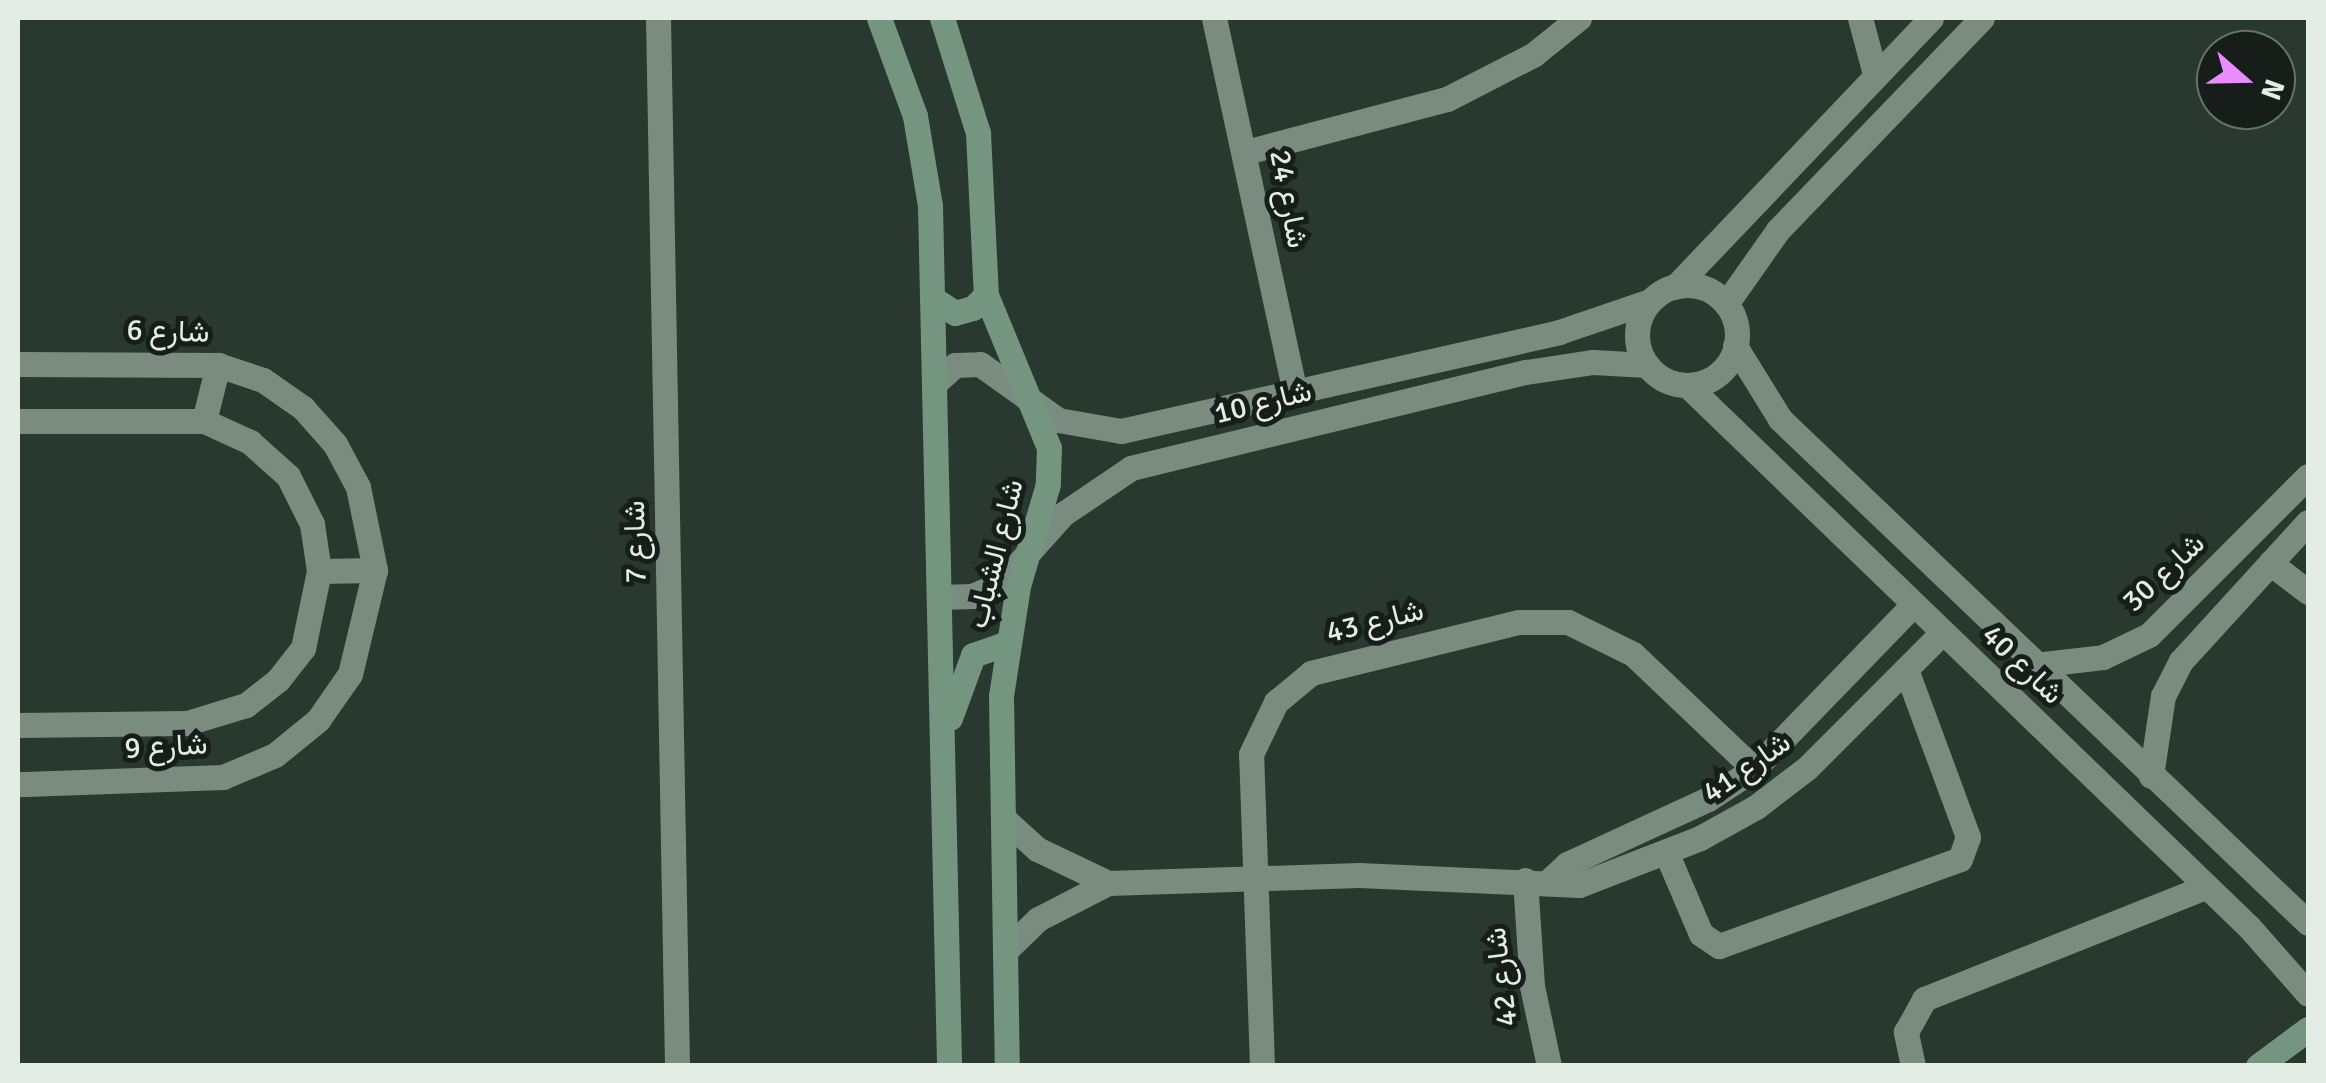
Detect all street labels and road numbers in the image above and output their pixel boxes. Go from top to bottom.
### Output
street label: شارع 24 [1261,147,1315,251]
street label: شارع 6 [126,313,210,351]
street label: شارع 10 [1210,374,1316,432]
street label: شارع الشباب [960,476,1032,632]
street label: شارع 7 [617,500,655,584]
street label: شارع 30 [2115,526,2213,620]
street label: شارع 43 [1322,593,1428,651]
street label: شارع 40 [1974,618,2070,712]
street label: شارع 41 [1696,725,1798,811]
street label: شارع 9 [124,727,208,767]
street label: شارع 42 [1478,926,1526,1028]

